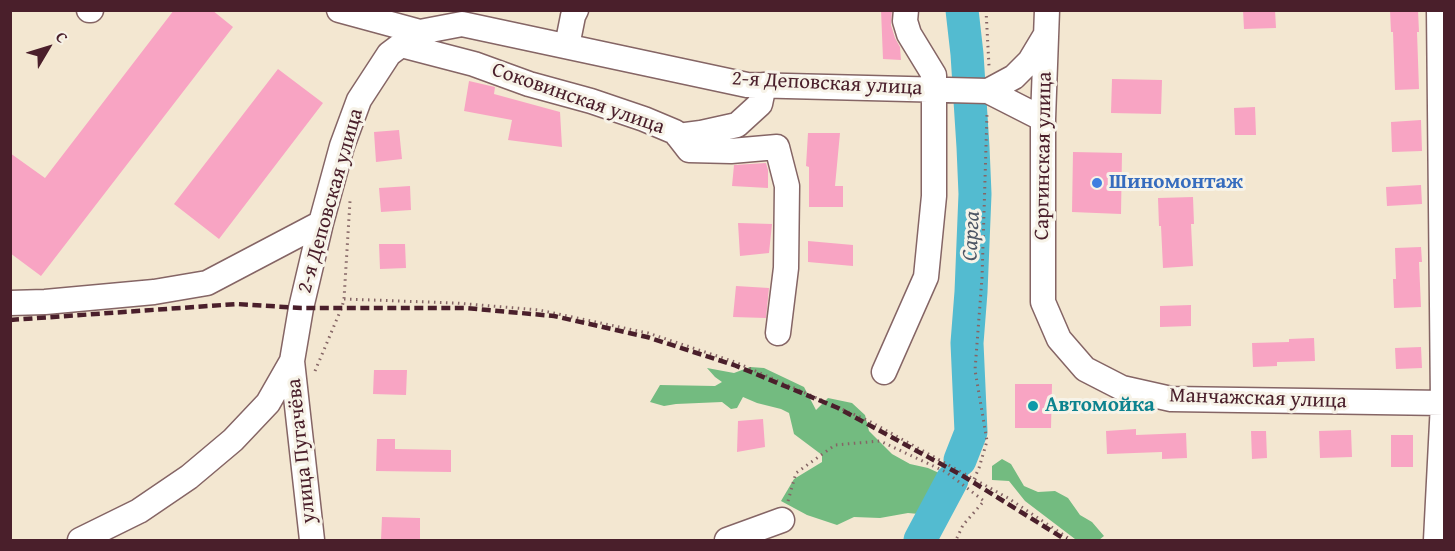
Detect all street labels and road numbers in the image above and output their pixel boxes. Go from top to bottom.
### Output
street label: Соковинская улица [488,58,668,140]
street label: 2-я Деповская улица [731,66,923,102]
street label: Саргинская улица [1030,72,1058,240]
street label: 2-я Деповская улица [293,106,369,296]
street label: улица Пугачёва [282,377,322,525]
street label: Манчажская улица [1169,383,1347,415]

